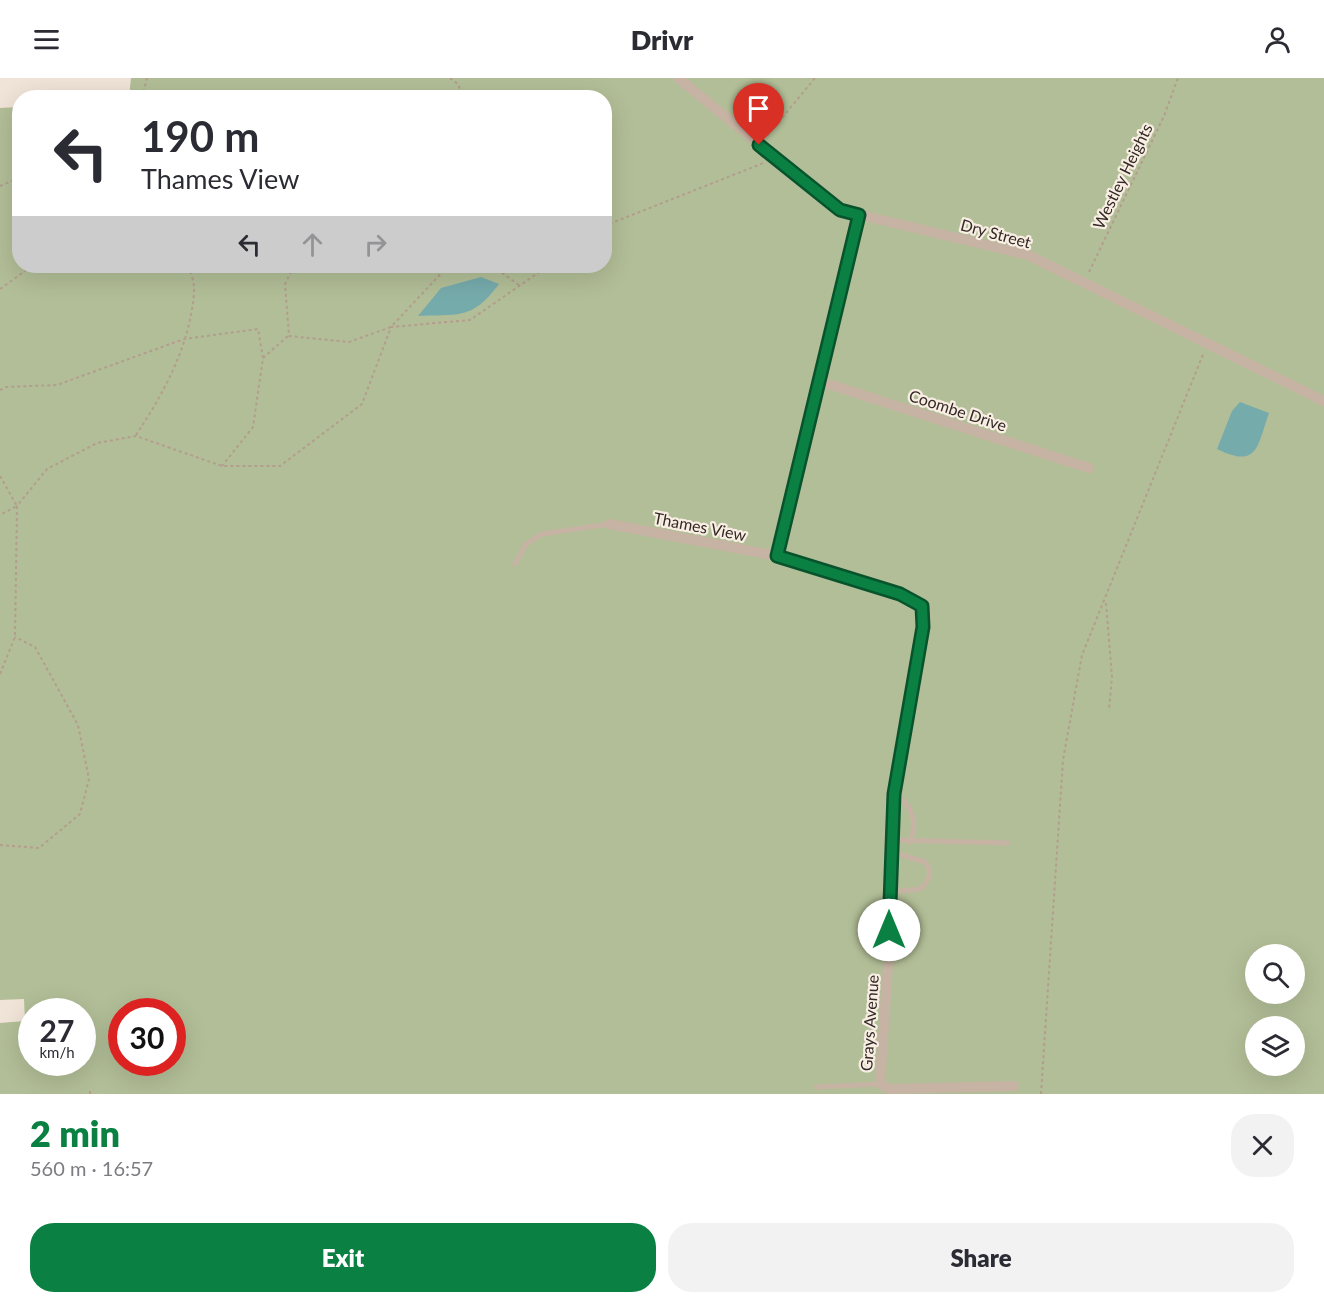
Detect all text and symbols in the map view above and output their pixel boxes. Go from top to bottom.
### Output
icon: menu [30,23,63,56]
text: Drivr [631,23,693,56]
icon: person [1261,23,1294,56]
pin [733,83,784,145]
icon: arrive [742,92,775,125]
text: 190 m [141,111,259,161]
icon: left [42,114,120,192]
street label: Westley Heights [1088,120,1156,232]
text: Thames View [141,162,299,195]
street label: Dry Street [959,215,1033,252]
icon: left [233,228,266,261]
icon: ahead [296,228,329,261]
icon: right [359,228,392,261]
street label: Coombe Drive [907,385,1009,435]
street label: Thames View [652,508,748,544]
position arrow [857,898,921,962]
map controls [1245,944,1305,1076]
button: search [1245,944,1305,1004]
street label: Grays Avenue [856,974,882,1072]
speed limit sign: 30 [108,998,186,1076]
text: 27 [40,1012,74,1048]
button: layers [1245,1016,1305,1076]
text: km/h [39,1043,75,1061]
text: 2 min [30,1111,120,1155]
button: close [1231,1114,1294,1177]
text: 560 m · 16:57 [30,1156,153,1180]
button: Exit [30,1223,656,1292]
button: Share [668,1223,1294,1292]

